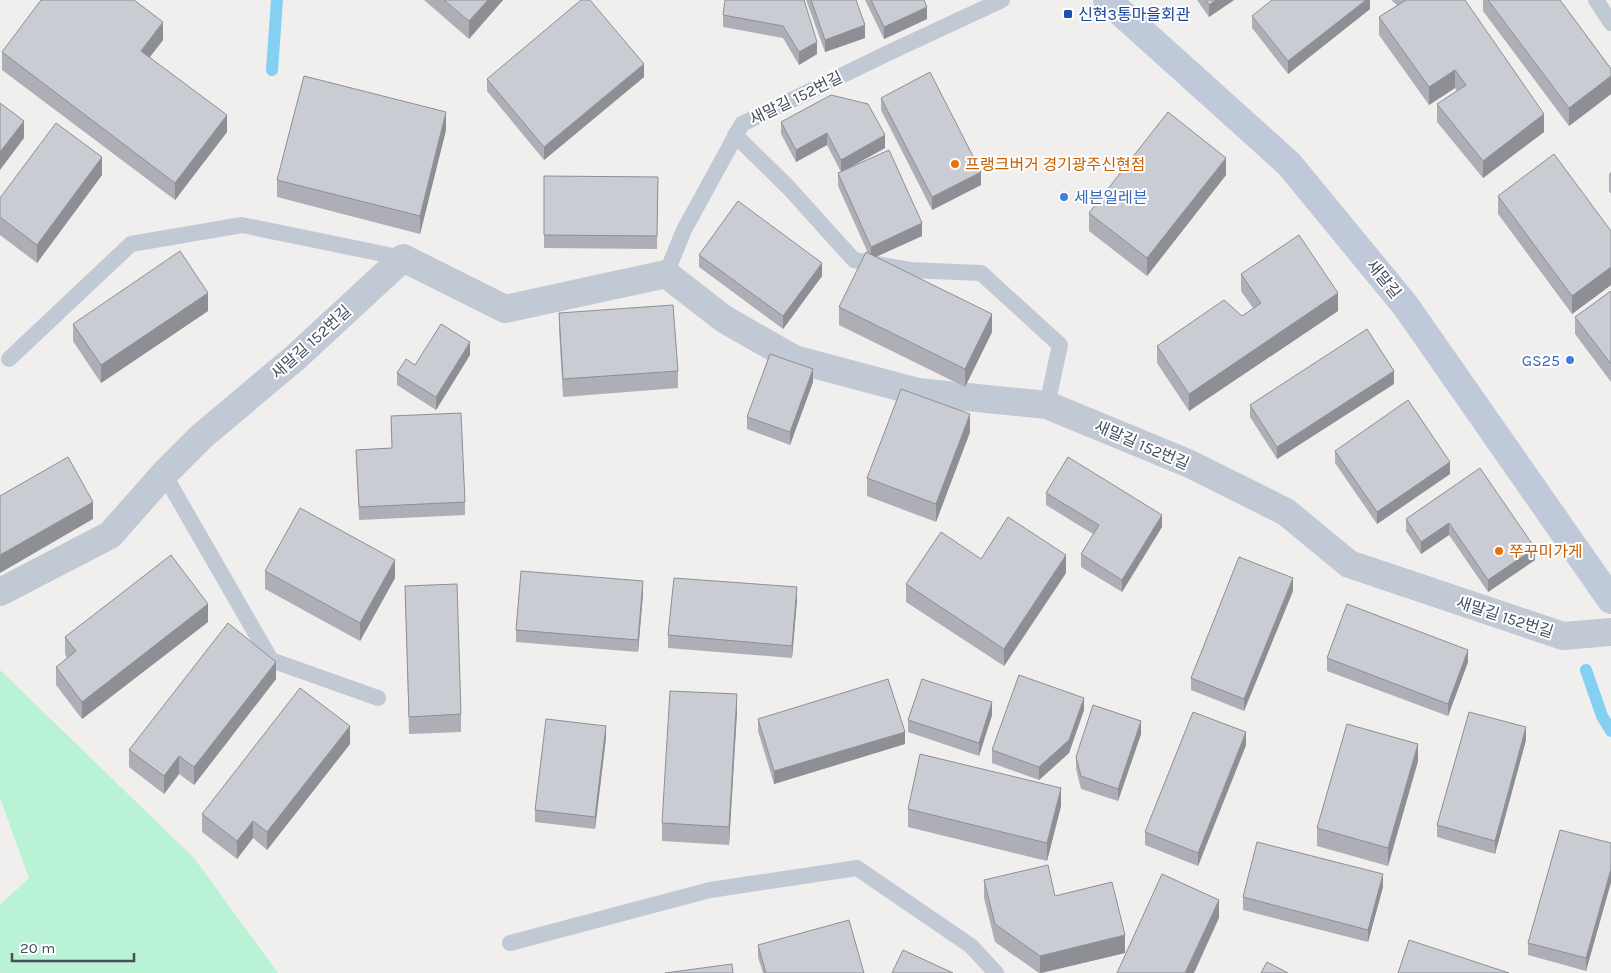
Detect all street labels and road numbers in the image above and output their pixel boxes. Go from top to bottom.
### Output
street label: 새말길 152번길 [746,67,846,129]
street label: 새말길 [1363,256,1405,302]
street label: 새말길 152번길 [267,301,355,383]
street label: 새말길 152번길 [1092,417,1192,473]
street label: 새말길 152번길 [1454,592,1556,642]

